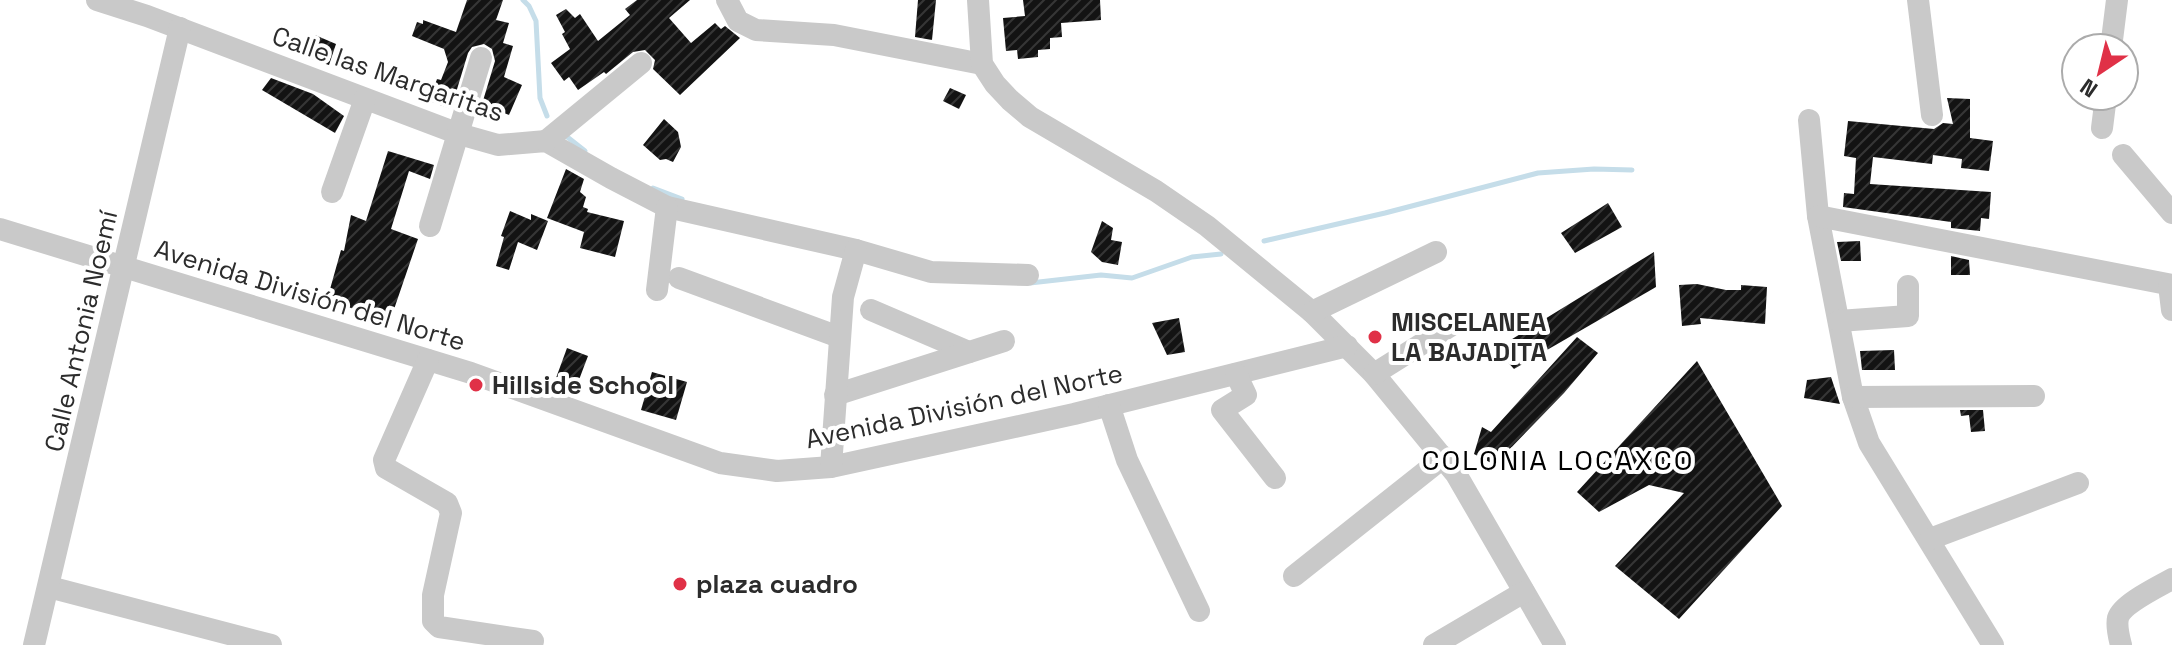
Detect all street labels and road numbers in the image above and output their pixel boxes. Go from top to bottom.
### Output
street label: Calle las Margaritas [268,18,508,130]
street label: Calle Antonia Noemí [37,206,125,455]
street label: Avenida División del Norte [150,231,470,359]
street label: Avenida División del Norte [802,356,1126,456]

